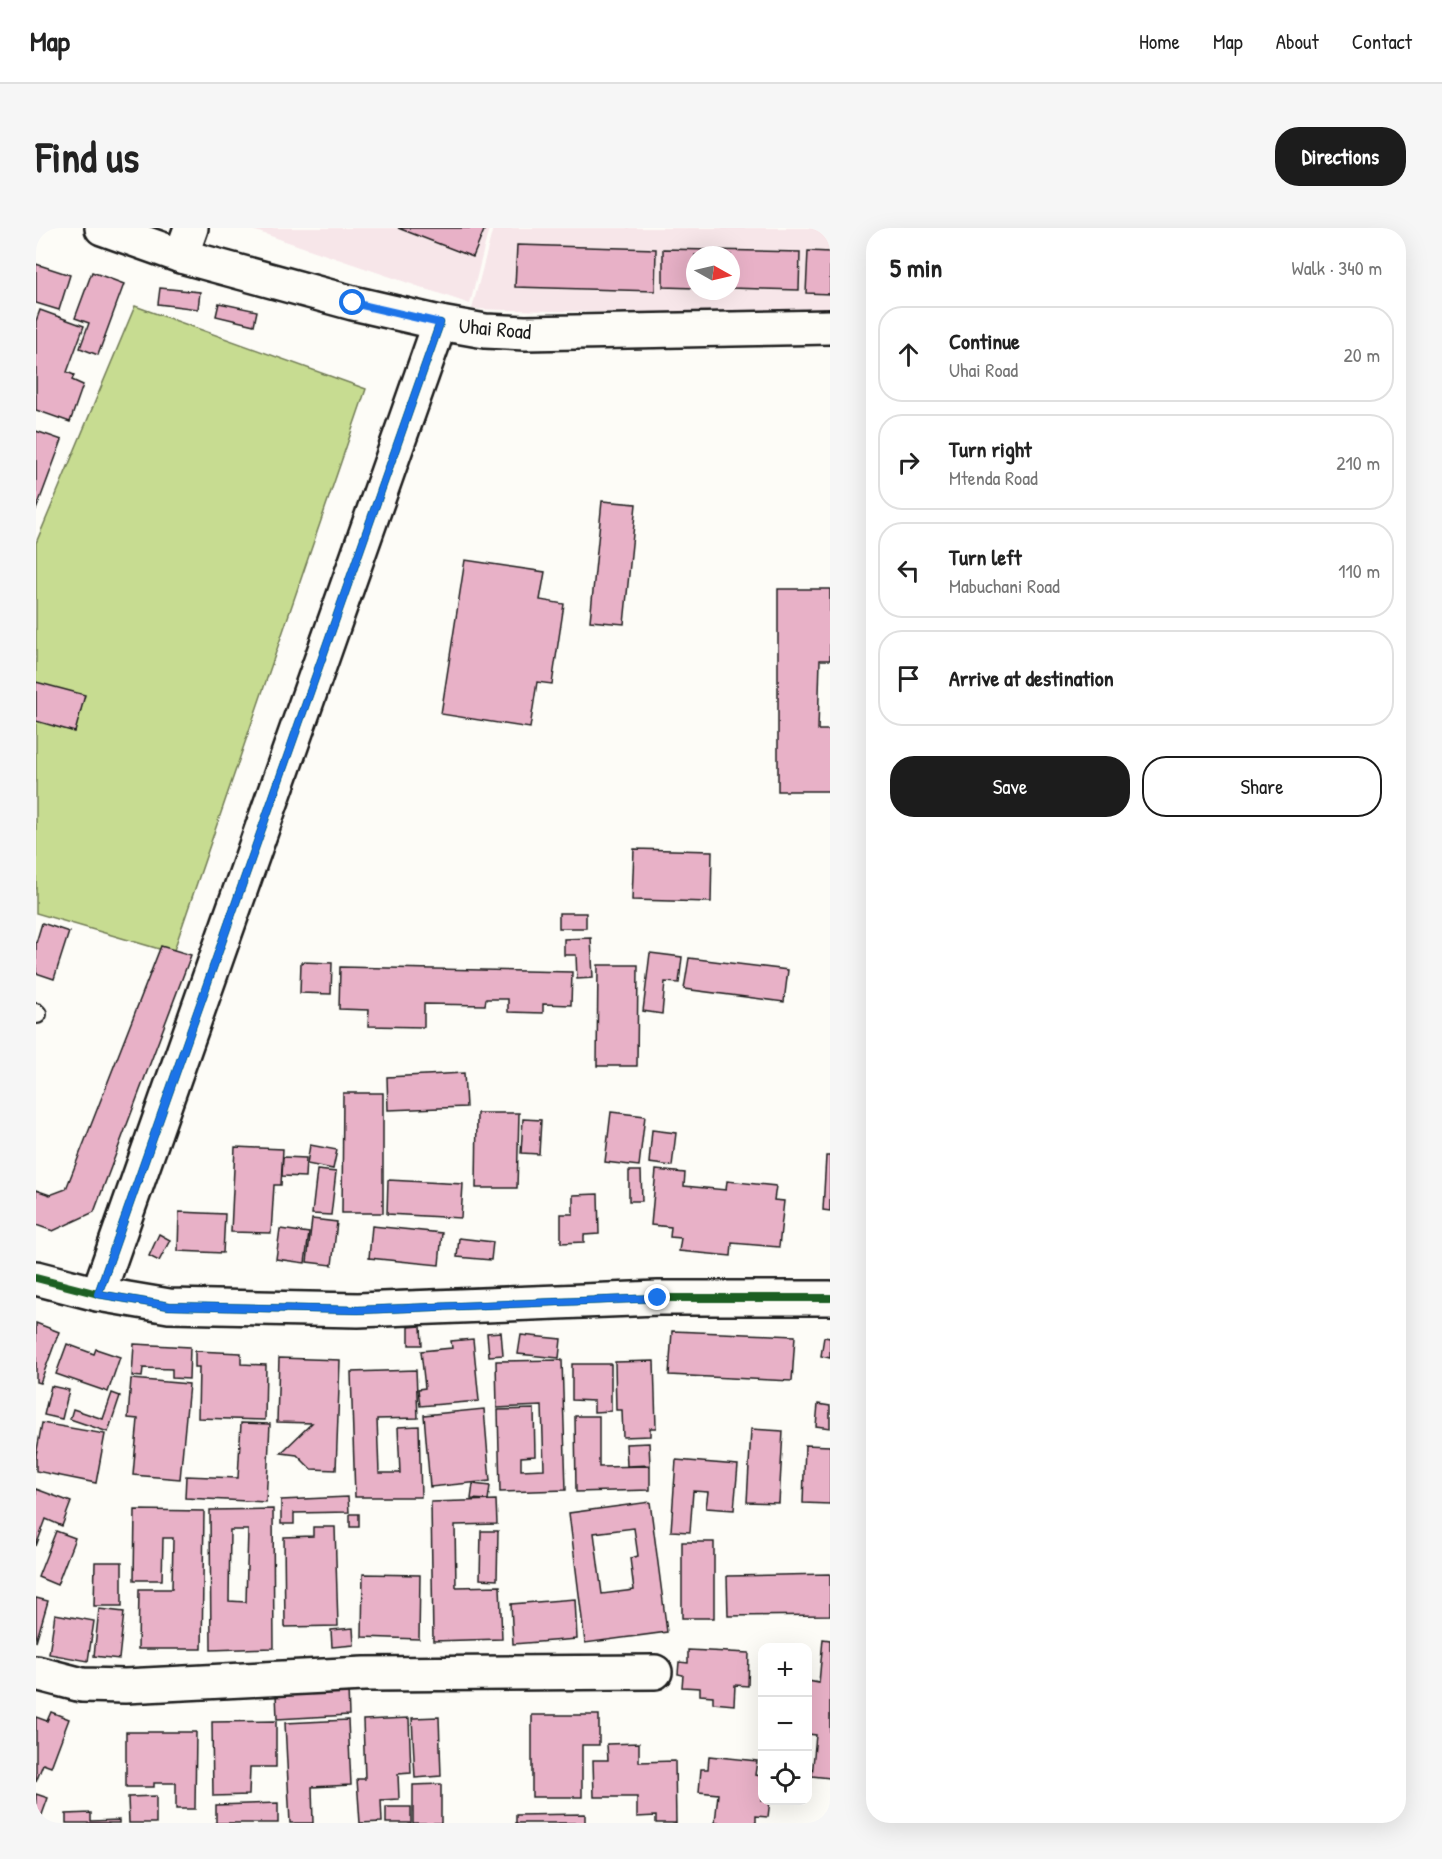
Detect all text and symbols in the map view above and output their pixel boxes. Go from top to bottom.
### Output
text: Map [30,22,70,60]
text: Home [1139,27,1180,56]
text: Map [1213,27,1243,56]
text: About [1276,27,1319,56]
text: Contact [1352,27,1412,56]
button: Directions [1275,127,1406,186]
text: Find us [36,128,139,185]
north arrow [686,246,740,300]
text: 5 min [890,250,942,285]
text: Walk · 340 m [1291,254,1382,281]
route start [339,289,365,315]
street label: Uhai Road [458,311,532,346]
text: Continue [949,326,1020,356]
icon: ahead [892,338,925,371]
text: 20 m [1343,341,1380,368]
text: Uhai Road [949,356,1018,383]
text: Turn right [949,434,1032,464]
icon: right [892,446,925,479]
text: 210 m [1336,449,1380,476]
text: Mtenda Road [949,464,1038,491]
text: Turn left [949,542,1022,572]
icon: left [892,554,925,587]
text: 110 m [1338,557,1380,584]
text: Mabuchani Road [949,572,1060,599]
icon: arrive [892,662,925,695]
text: Arrive at destination [949,663,1114,693]
button: Save [890,756,1130,817]
button: Share [1142,756,1382,817]
route end [644,1284,670,1310]
map controls [758,1643,812,1805]
button: + [758,1643,812,1697]
button: − [758,1697,812,1751]
button: locate [758,1751,812,1805]

